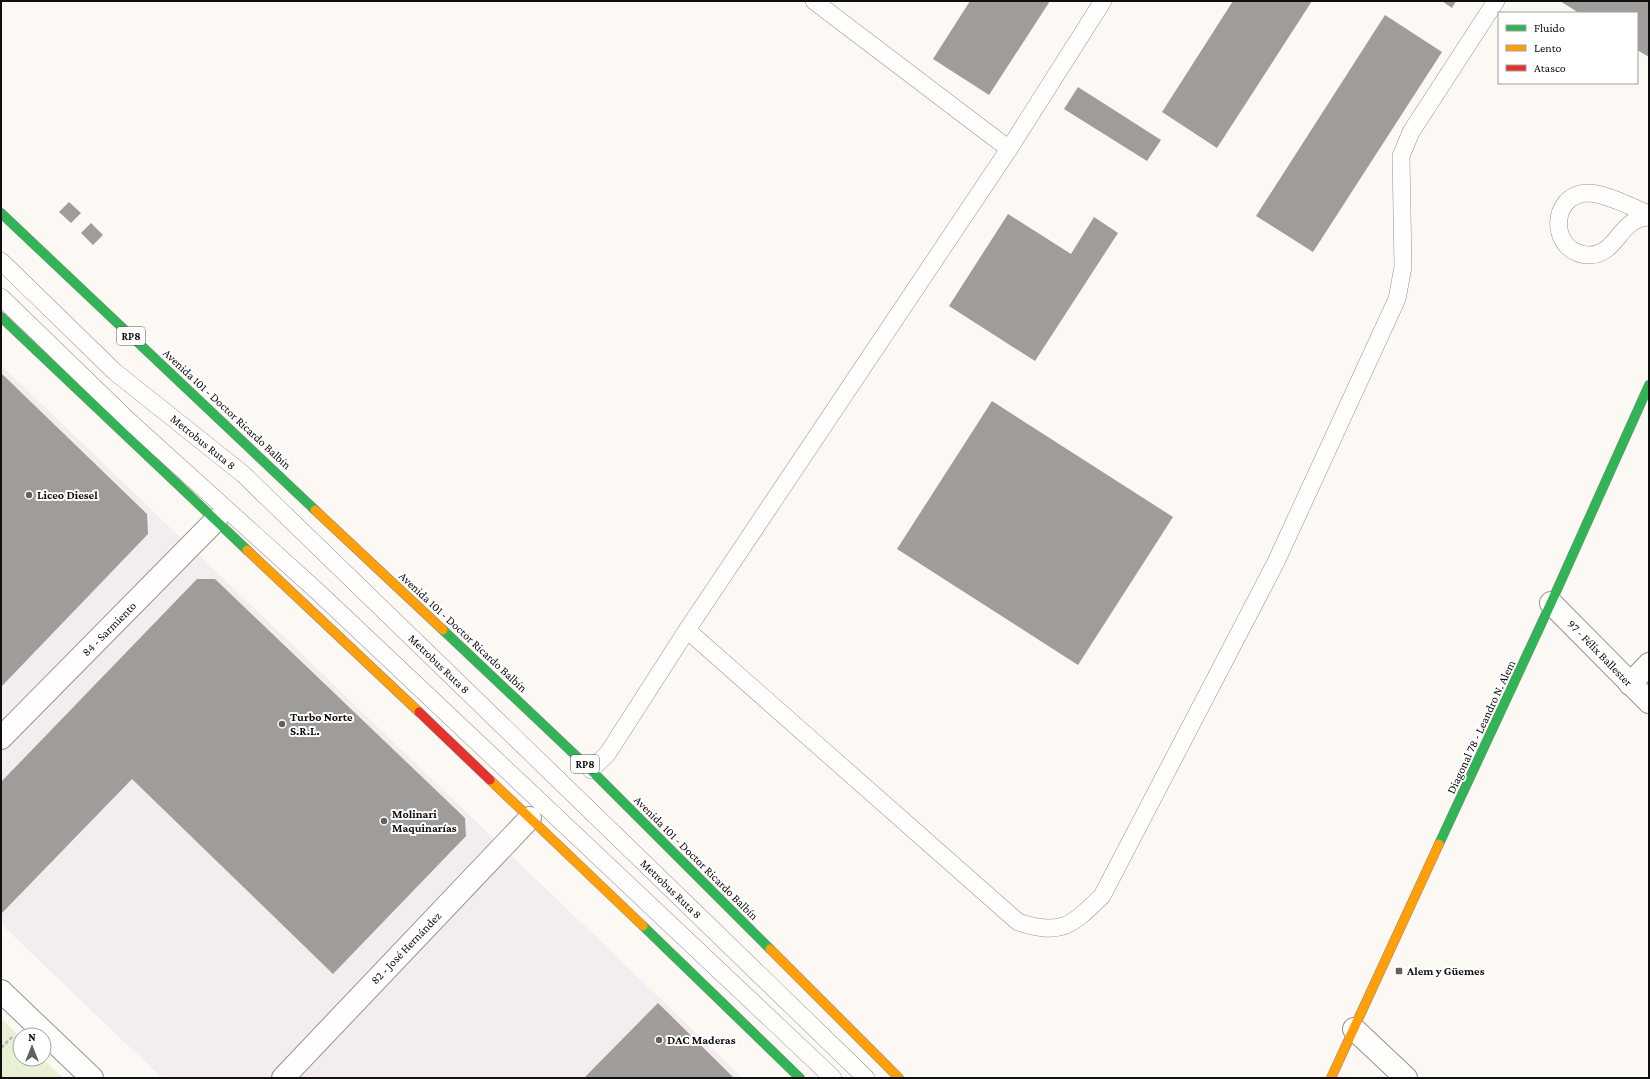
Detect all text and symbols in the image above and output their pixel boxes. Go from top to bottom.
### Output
legend [1498,12,1638,84]
text: Fluido [1534,21,1565,35]
text: Lento [1534,41,1562,55]
text: Atasco [1534,61,1566,75]
road number: RP8 [117,327,145,345]
street label: Avenida 101 - Doctor Ricardo Balbín [160,346,294,472]
street label: Metrobus Ruta 8 [168,411,238,473]
place label: Liceo Diesel [37,488,98,502]
marker: Liceo Diesel [24,490,34,500]
street label: Avenida 101 - Doctor Ricardo Balbín [396,569,530,695]
street label: 84 - Sarmiento [79,599,139,659]
street label: 97 - Félix Ballester [1565,617,1636,690]
street label: Metrobus Ruta 8 [405,631,473,697]
street label: Diagonal 78 - Leandro N. Alem [1444,658,1518,796]
place label: Turbo Norte S.R.L. [290,710,353,738]
marker: Turbo Norte S.R.L. [277,719,287,729]
road number: RP8 [571,755,599,773]
street label: Avenida 101 - Doctor Ricardo Balbín [631,793,761,923]
place label: Molinari Maquinarías [392,807,457,835]
marker: Molinari Maquinarías [379,816,389,826]
street label: Metrobus Ruta 8 [637,856,705,922]
street label: 82 - José Hernández [368,909,444,987]
place label: Alem y Güemes [1406,964,1485,978]
marker: Alem y Güemes [1394,966,1404,976]
north arrow [12,1027,52,1067]
text: N [28,1031,36,1043]
place label: DAC Maderas [667,1033,736,1047]
marker: DAC Maderas [654,1035,664,1045]

